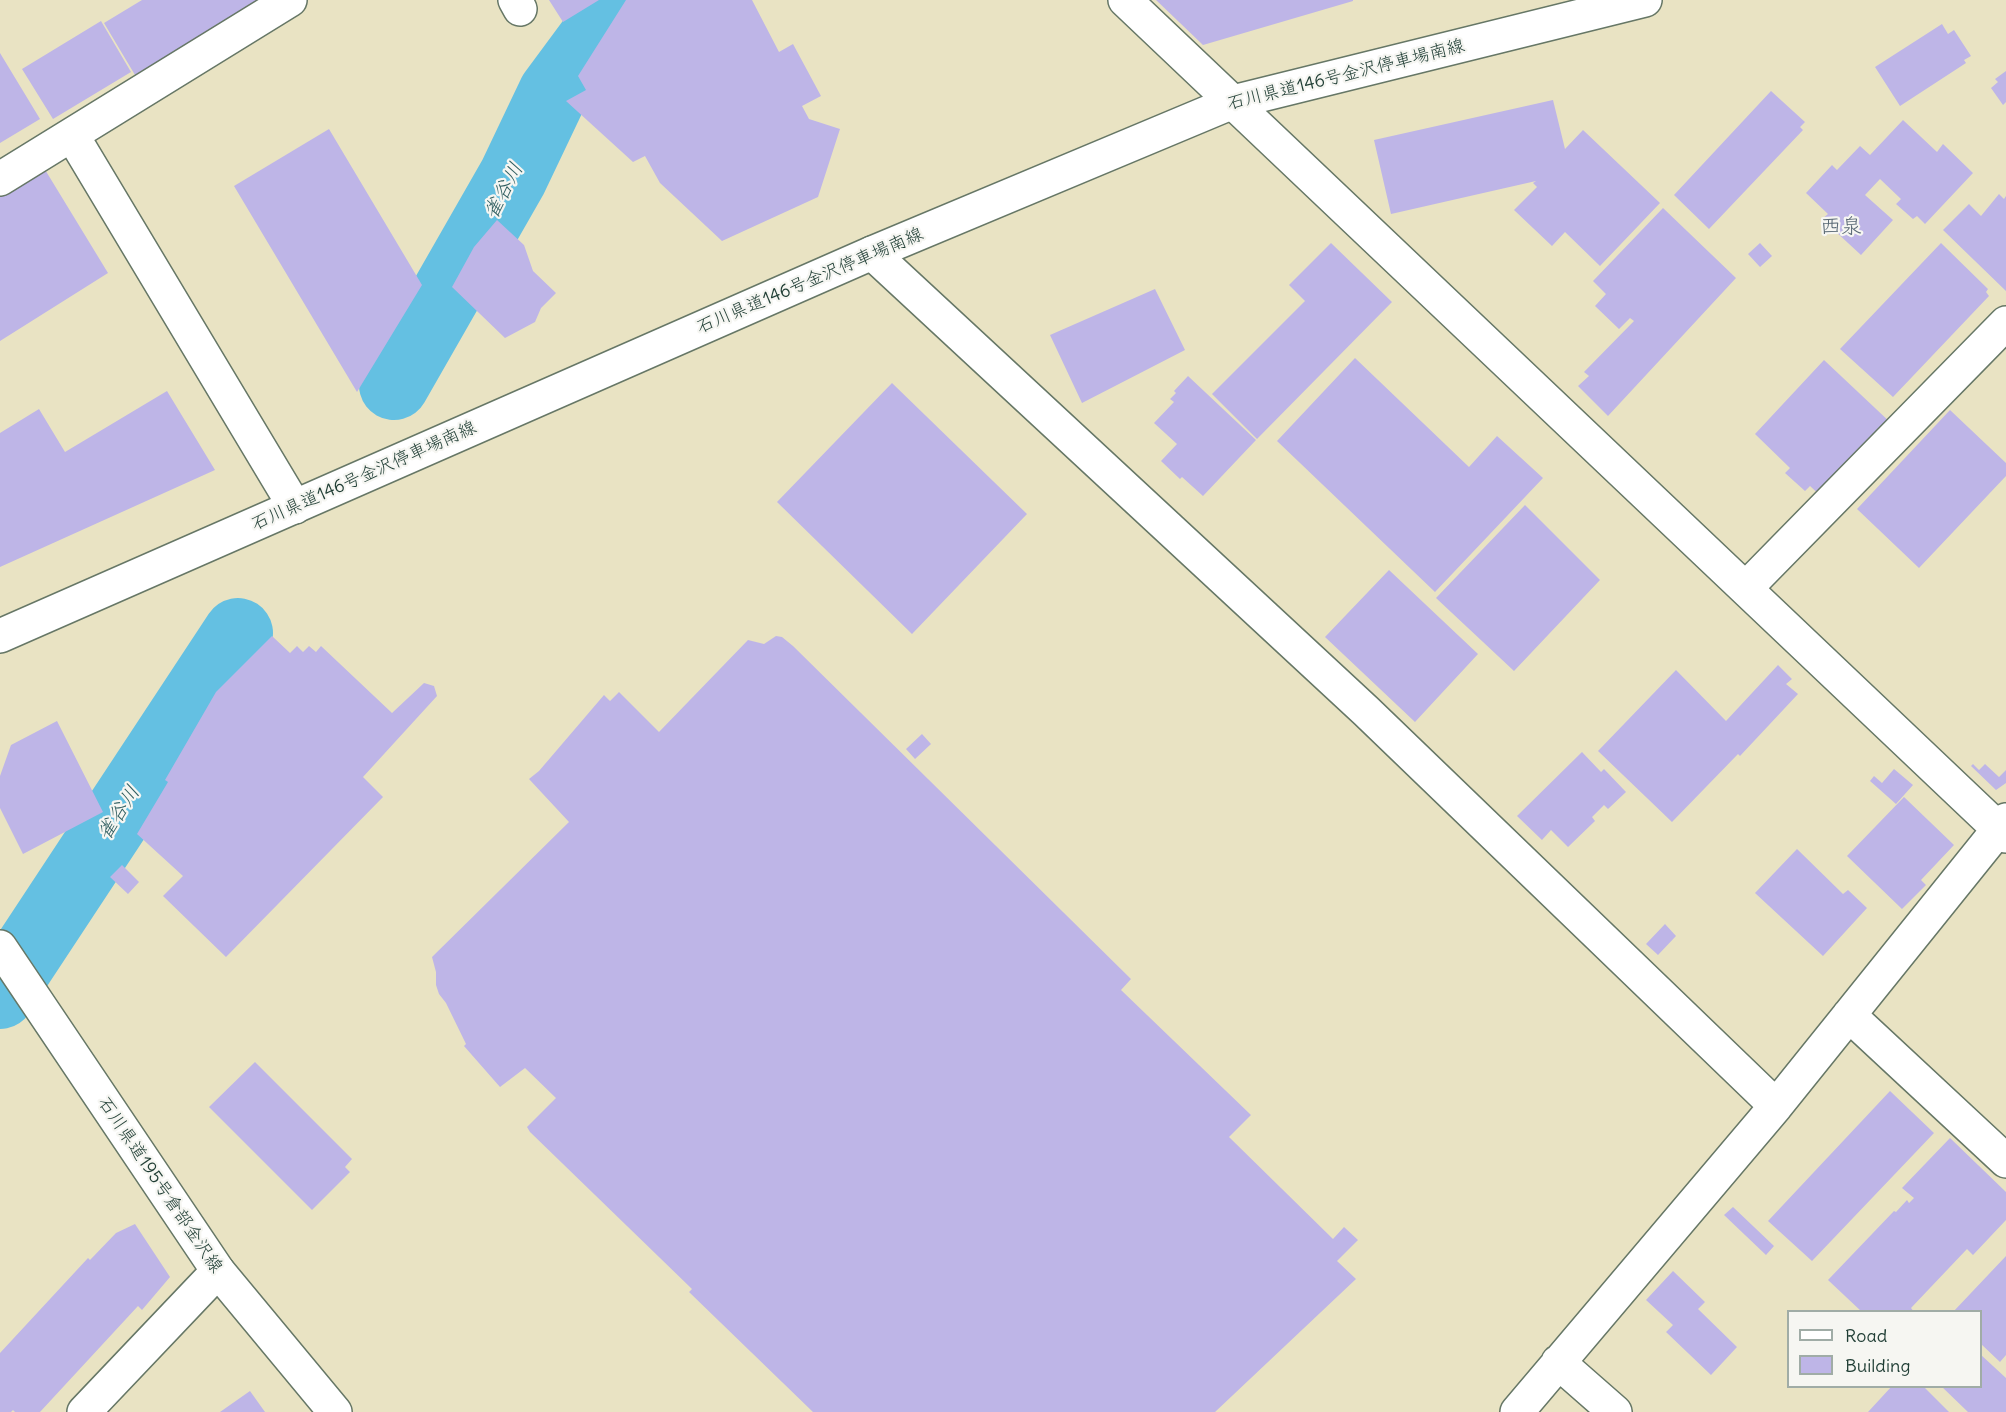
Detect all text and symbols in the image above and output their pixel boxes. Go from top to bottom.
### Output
street label: 石川県道146号金沢停車場南線 [1225,35,1467,115]
water label: 雀谷川 [479,159,529,223]
district label: 西泉 [1820,214,1862,240]
street label: 石川県道146号金沢停車場南線 [694,223,926,339]
street label: 石川県道146号金沢停車場南線 [248,417,480,535]
water label: 雀谷川 [93,781,145,845]
street label: 石川県道195号倉部金沢線 [93,1093,227,1277]
legend [1787,1310,1982,1388]
text: Road [1845,1324,1887,1347]
text: Building [1845,1354,1910,1377]

